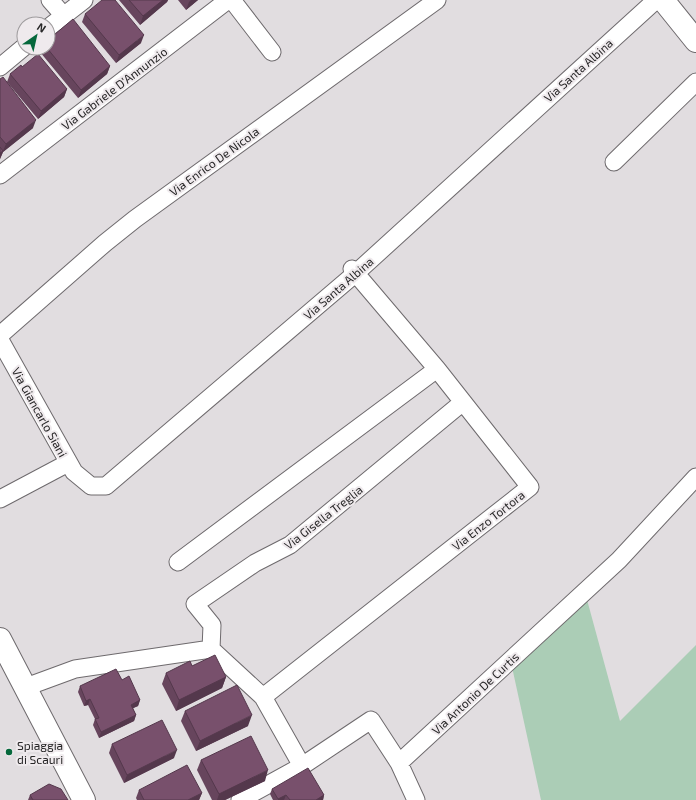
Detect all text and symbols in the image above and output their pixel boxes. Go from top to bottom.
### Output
north arrow [16,16,56,56]
text: N [35,20,49,35]
street label: Via Santa Albina [541,35,615,105]
street label: Via Gabriele D'Annunzio [58,44,170,132]
street label: Via Enrico De Nicola [166,124,262,198]
street label: Via Santa Albina [300,254,376,322]
street label: Via Giancarlo Siani [10,365,70,459]
street label: Via Gisella Treglia [281,482,365,552]
street label: Via Enzo Tortora [449,487,527,553]
street label: Via Antonio De Curtis [429,649,521,737]
place label: Spiaggia di Scauri [17,738,63,766]
marker: Spiaggia di Scauri [4,747,14,757]

